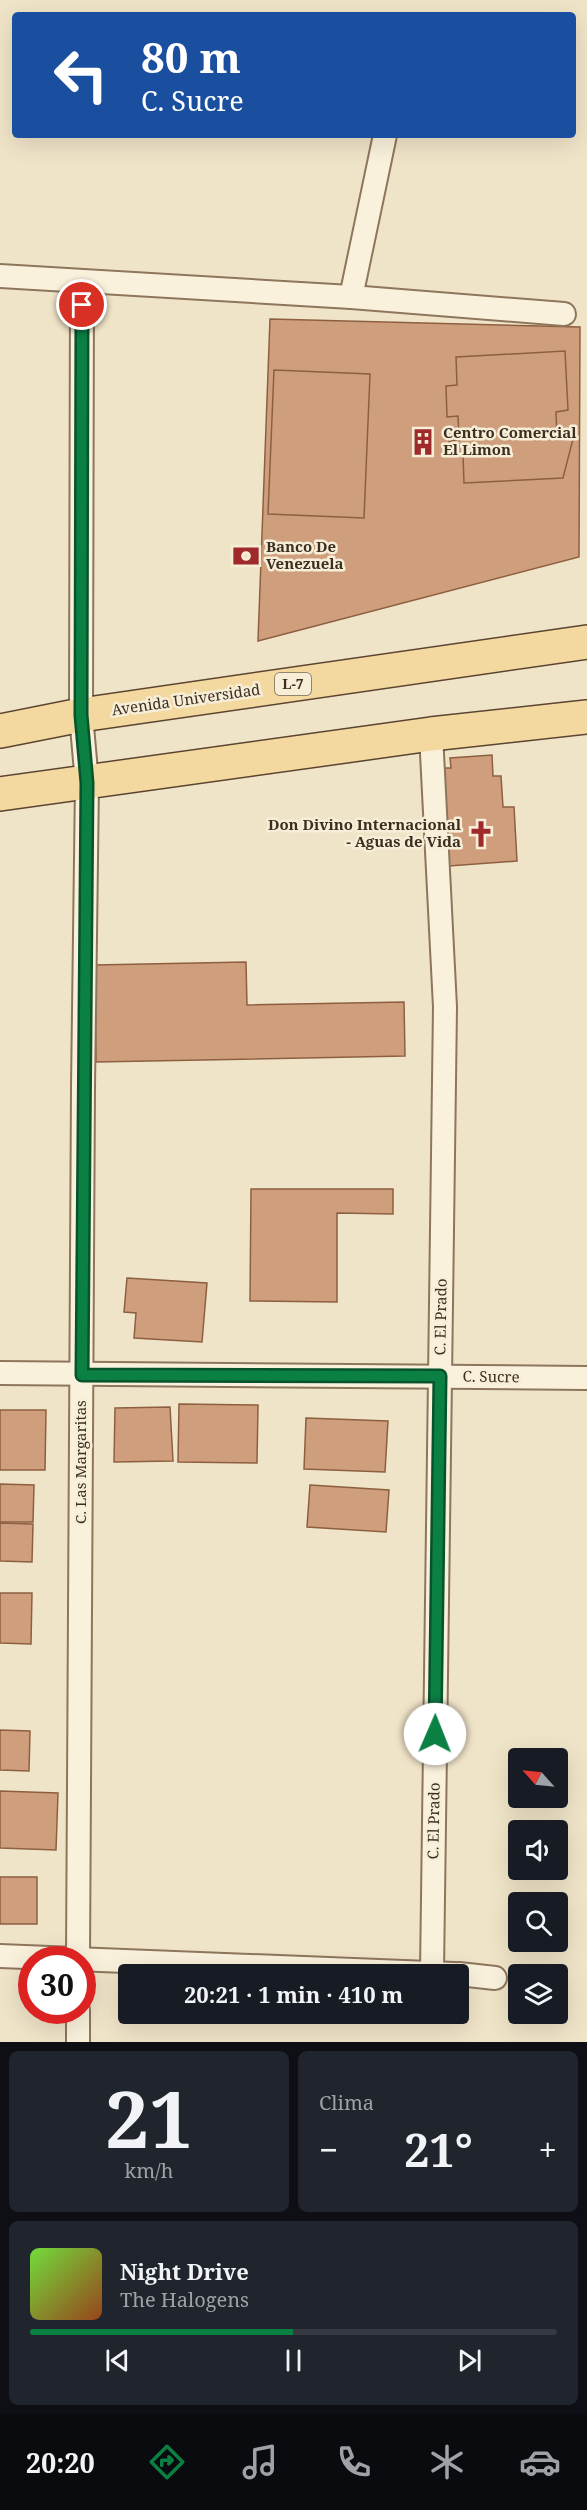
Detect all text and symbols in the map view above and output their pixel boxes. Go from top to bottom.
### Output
text: 80 m [141,28,241,85]
icon: left [42,36,120,114]
text: C. Sucre [141,82,244,119]
pin [56,279,107,330]
icon: arrive [65,288,98,321]
place label: Centro Comercial El Limon [443,422,577,459]
building icon: Centro Comercial El Limon [408,427,438,457]
place label: Banco De Venezuela [266,536,344,573]
bank icon: Banco De Venezuela [231,541,261,571]
road number: L-7 [275,673,311,695]
street label: Avenida Universidad [110,679,261,719]
place label: Don Divino Internacional - Aguas de Vida [268,814,462,851]
church icon: Don Divino Internacional - Aguas de Vida [466,819,496,849]
street label: C. El Prado [429,1278,451,1356]
street label: C. Sucre [462,1366,520,1386]
street label: C. Las Margaritas [70,1400,90,1524]
position arrow [403,1702,467,1766]
north arrow [508,1748,568,1808]
map controls [508,1748,568,2024]
street label: C. El Prado [422,1782,444,1860]
button: sound [508,1820,568,1880]
button: search [508,1892,568,1952]
speed limit sign: 30 [18,1946,96,2024]
button: layers [508,1964,568,2024]
text: 20:21 · 1 min · 410 m [184,1979,403,2009]
text: 21 [105,2065,193,2171]
text: Clima [319,2089,374,2116]
text: 21° [404,2119,473,2180]
text: − [319,2127,338,2172]
text: + [539,2127,557,2172]
text: km/h [124,2157,174,2184]
text: Night Drive [120,2256,249,2286]
text: The Halogens [120,2286,249,2313]
icon: previous [101,2344,134,2377]
icon: pause [277,2344,310,2377]
icon: next [453,2344,486,2377]
icon: directions [146,2441,188,2483]
icon: music [239,2441,281,2483]
icon: phone [333,2441,375,2483]
icon: climate [426,2441,468,2483]
icon: car [519,2441,561,2483]
text: 20:20 [26,2444,95,2481]

